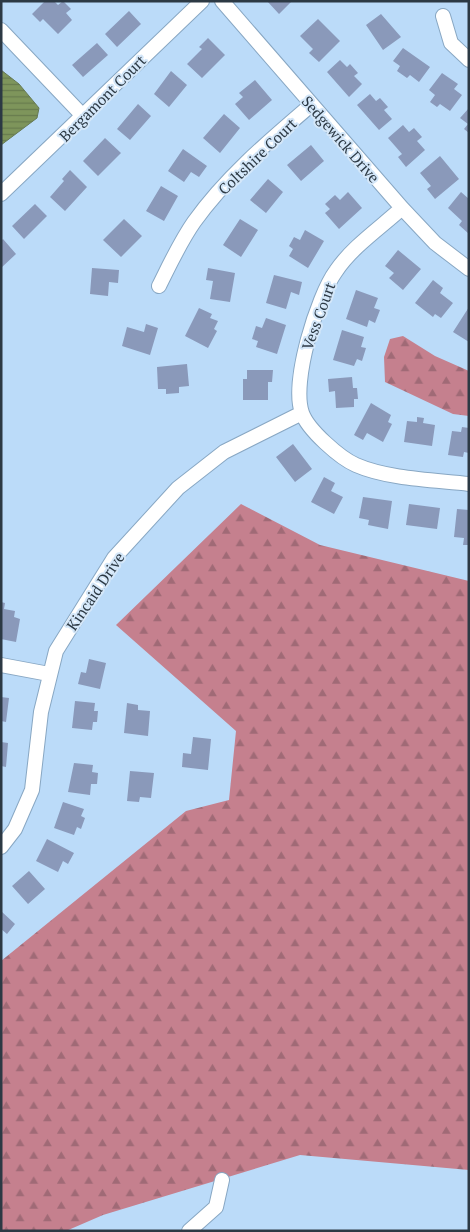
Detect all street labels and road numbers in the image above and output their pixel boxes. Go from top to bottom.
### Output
street label: Bergamont Court [54,50,150,146]
street label: Sedgewick Drive [298,91,384,187]
street label: Coltshire Court [213,113,301,199]
street label: Vess Court [297,279,340,353]
street label: Kincaid Drive [62,548,128,634]

